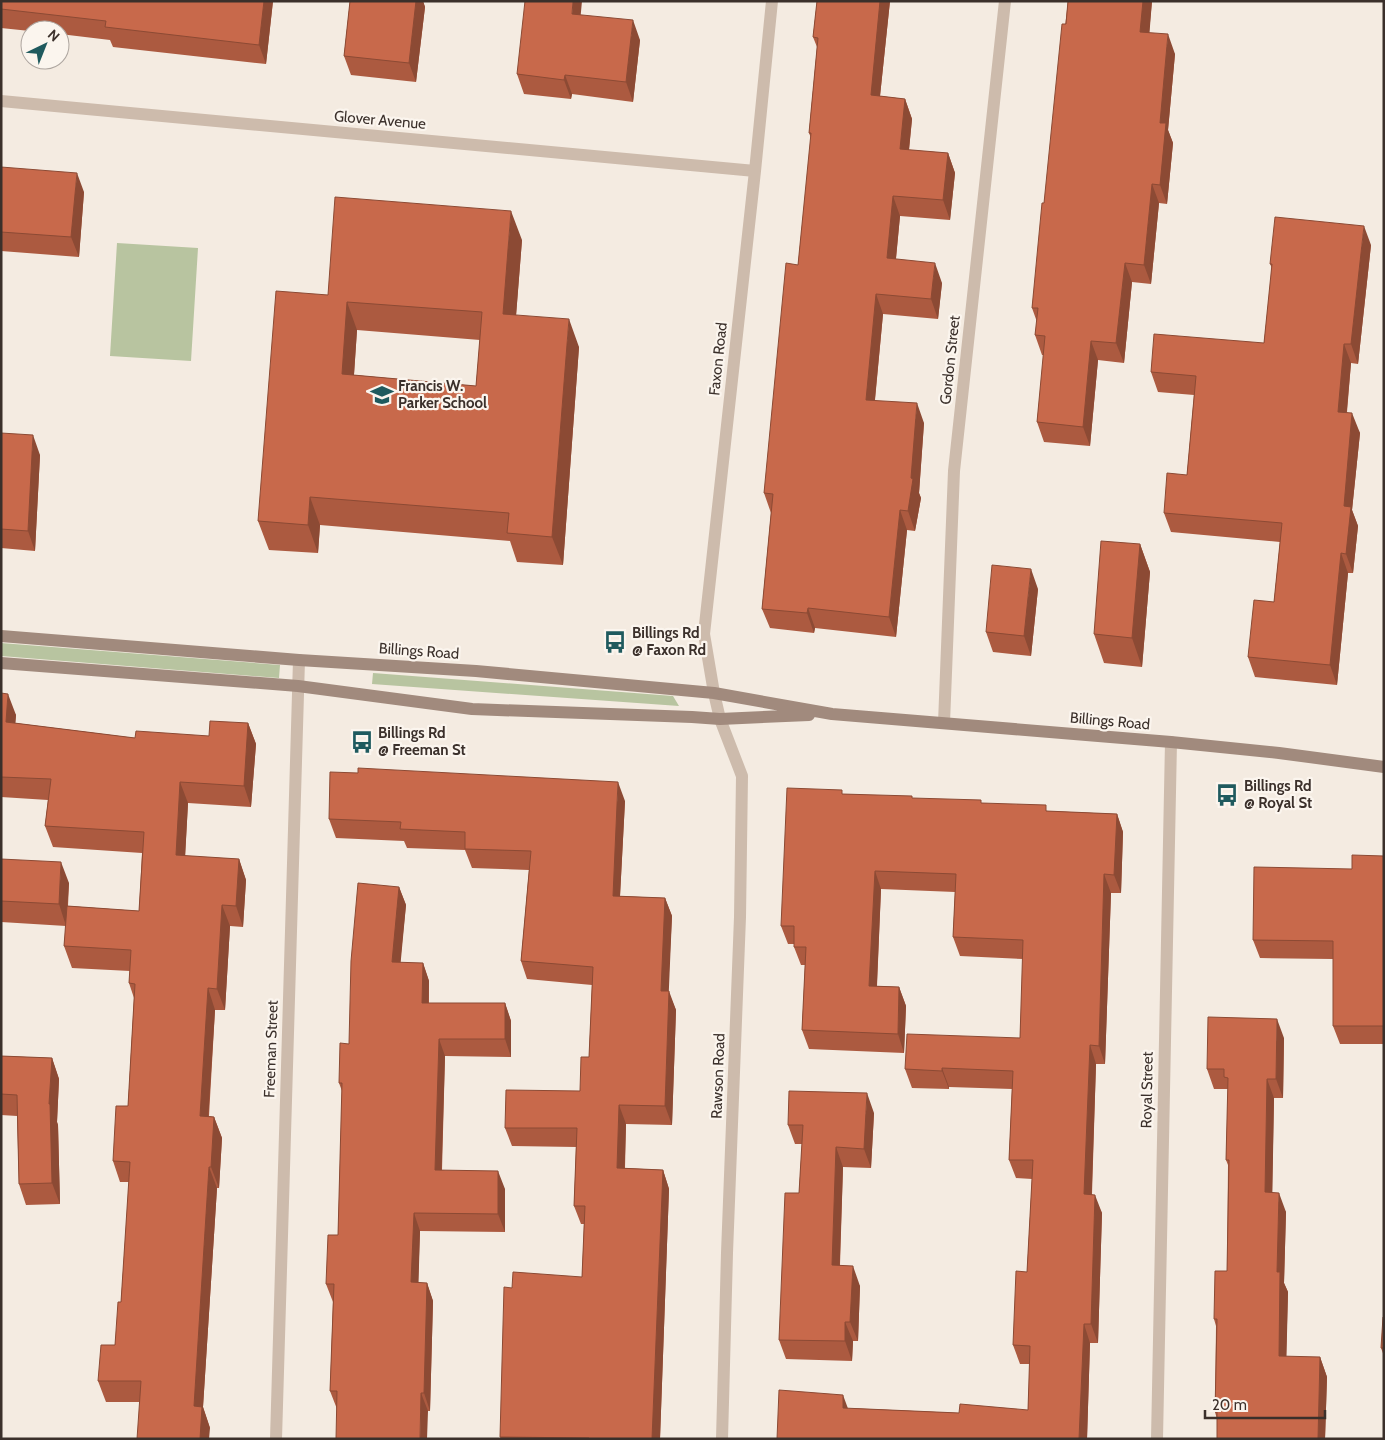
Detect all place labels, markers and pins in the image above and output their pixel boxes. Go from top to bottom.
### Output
place label: Francis W. Parker School [398,377,487,412]
school or university icon: Francis W. Parker School [369,382,395,408]
place label: Billings Rd @ Faxon Rd [632,624,706,659]
bus stop icon: Billings Rd @ Faxon Rd [602,629,628,655]
place label: Billings Rd @ Freeman St [378,724,466,759]
bus stop icon: Billings Rd @ Freeman St [349,729,375,755]
place label: Billings Rd @ Royal St [1244,777,1312,812]
bus stop icon: Billings Rd @ Royal St [1214,782,1240,808]

